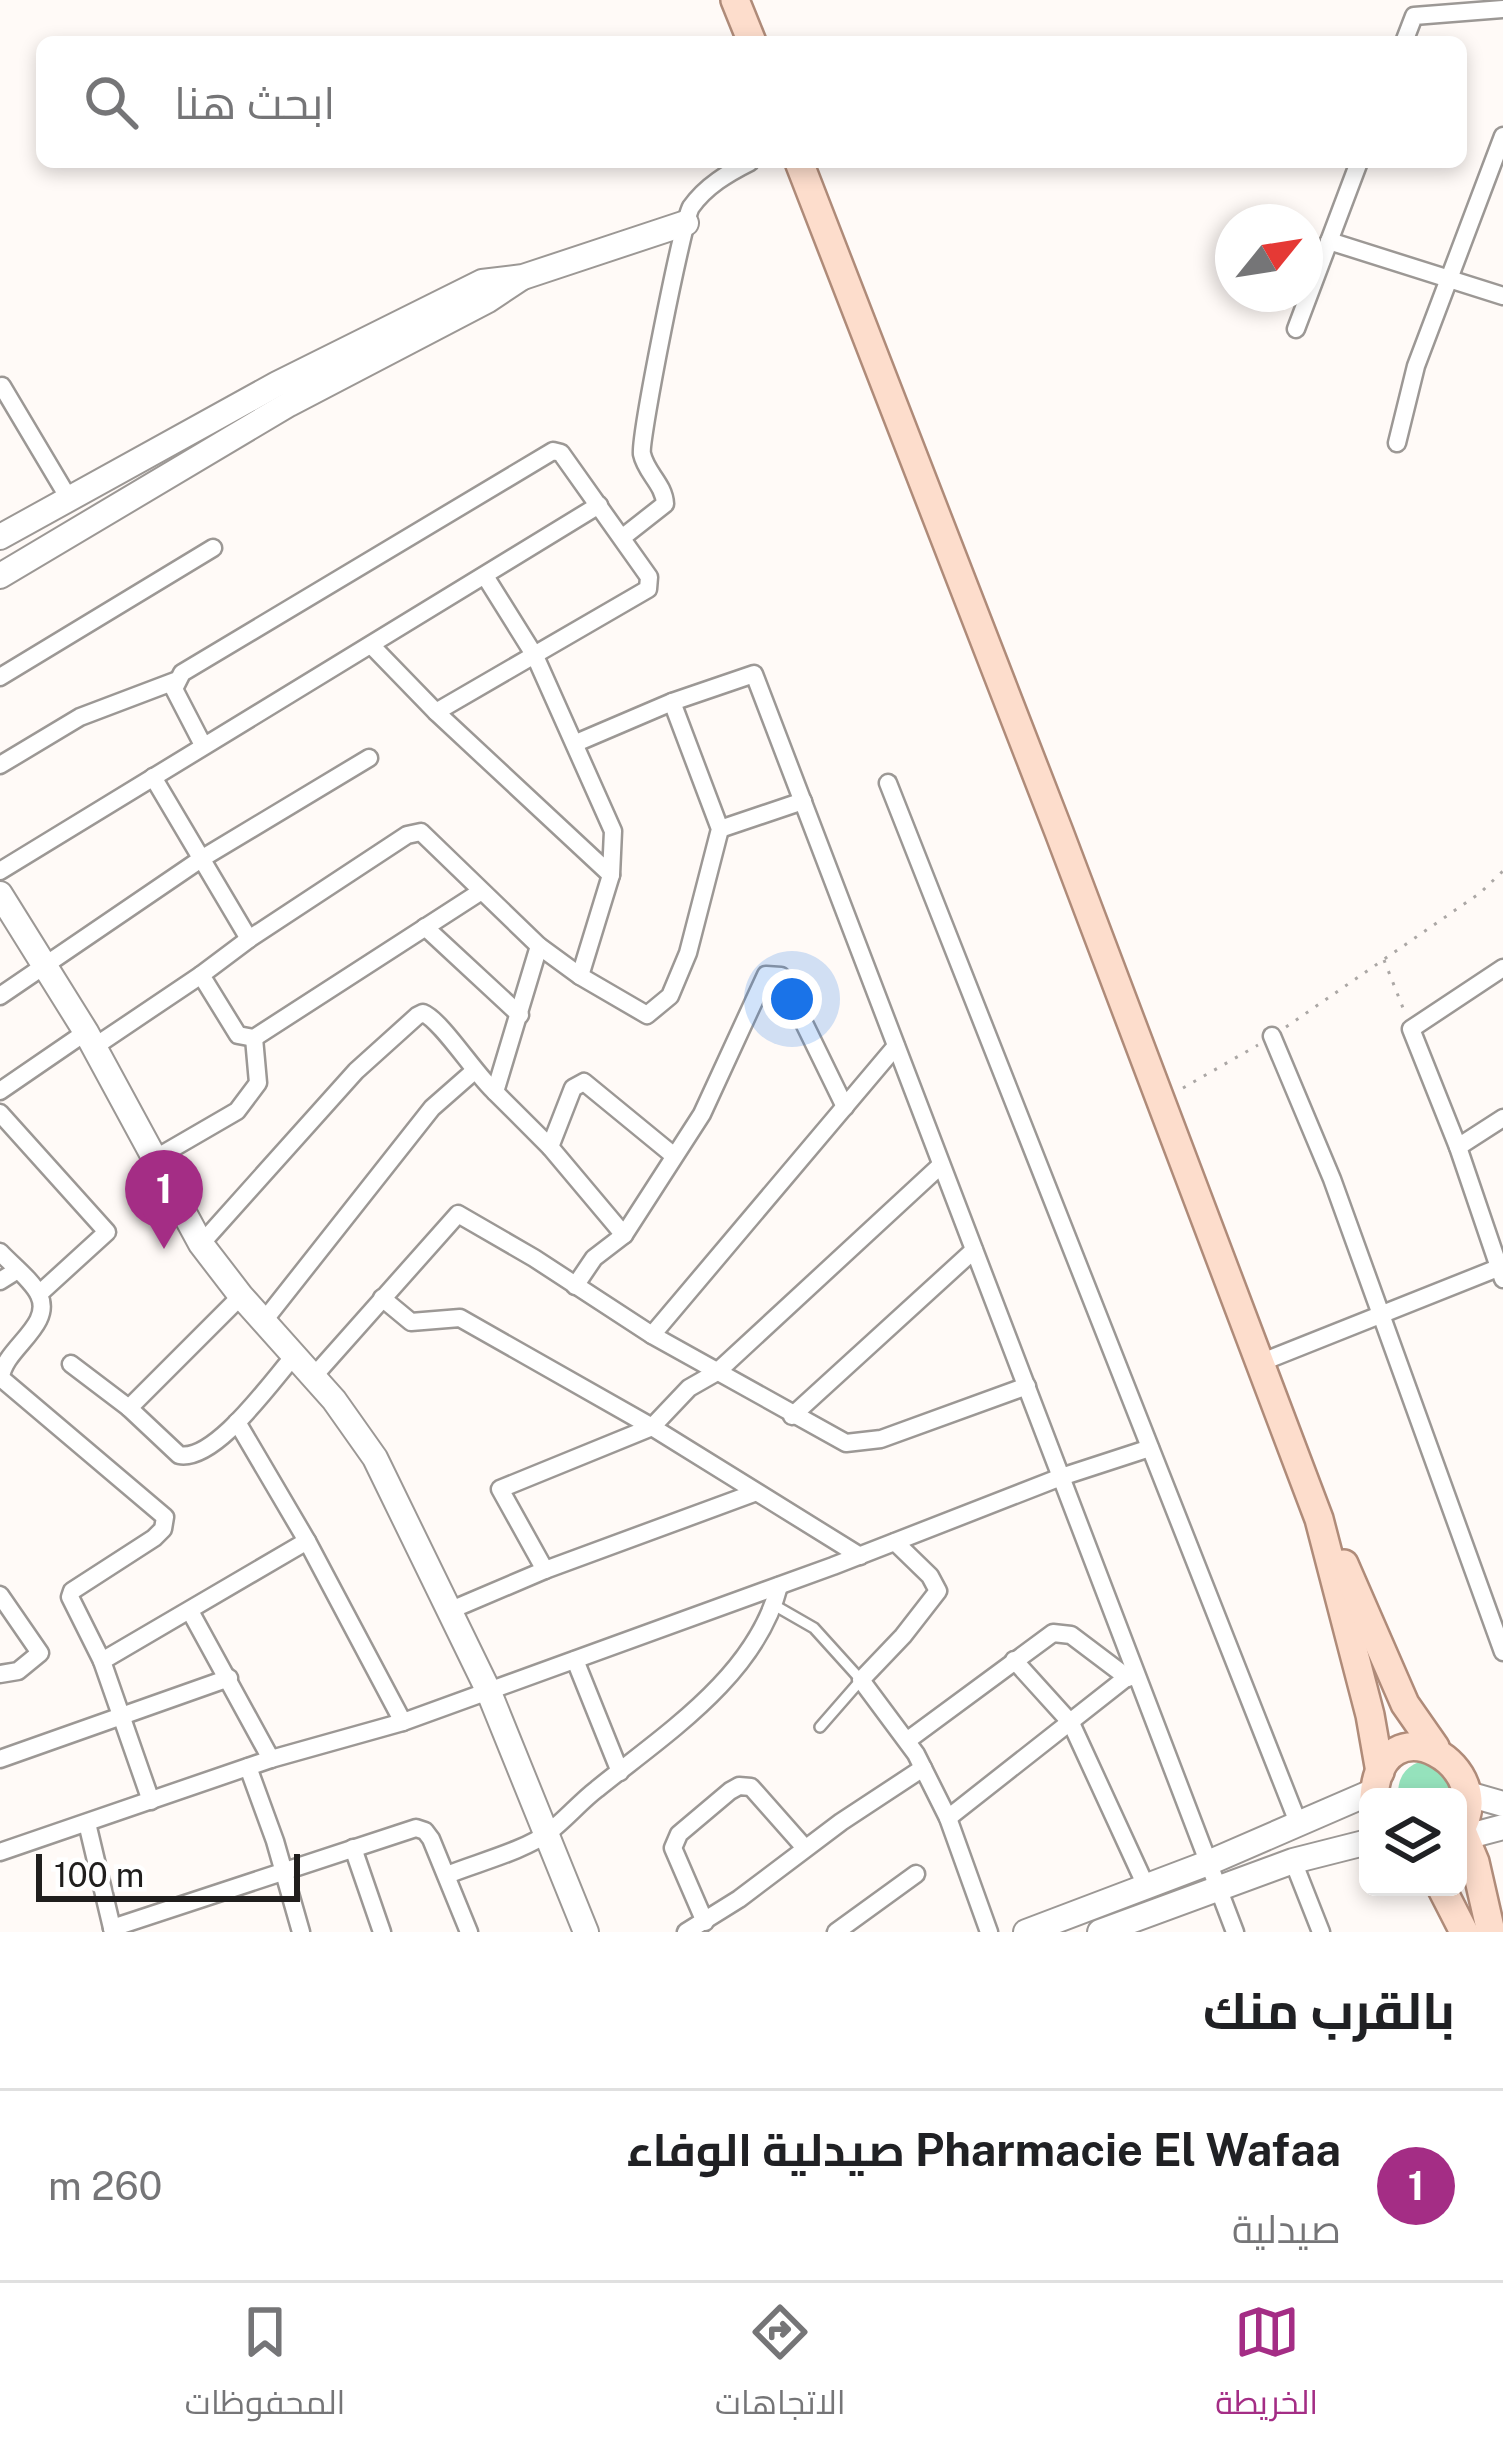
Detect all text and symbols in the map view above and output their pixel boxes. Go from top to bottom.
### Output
search box [36,36,1467,168]
icon: search [78,69,144,135]
text: ابحث هنا [174,76,335,129]
north arrow [1215,204,1323,312]
your location [762,969,822,1029]
pin: 1 [125,1150,203,1249]
map controls [1359,1788,1467,1896]
button: layers [1359,1788,1467,1896]
scale bar [36,1848,300,1901]
text: 100 m [54,1856,144,1894]
text: بالقرب منك [1203,1981,1455,2040]
text: Pharmacie El Wafaa صيدلية الوفاء [626,2123,1341,2176]
text: 260 m [48,2163,162,2209]
text: 1 [1408,2163,1424,2209]
text: صيدلية [1232,2206,1341,2252]
tab: المحفوظات [185,2299,345,2433]
tab: الاتجاهات [715,2299,846,2433]
tab: الخريطة [1215,2299,1318,2433]

